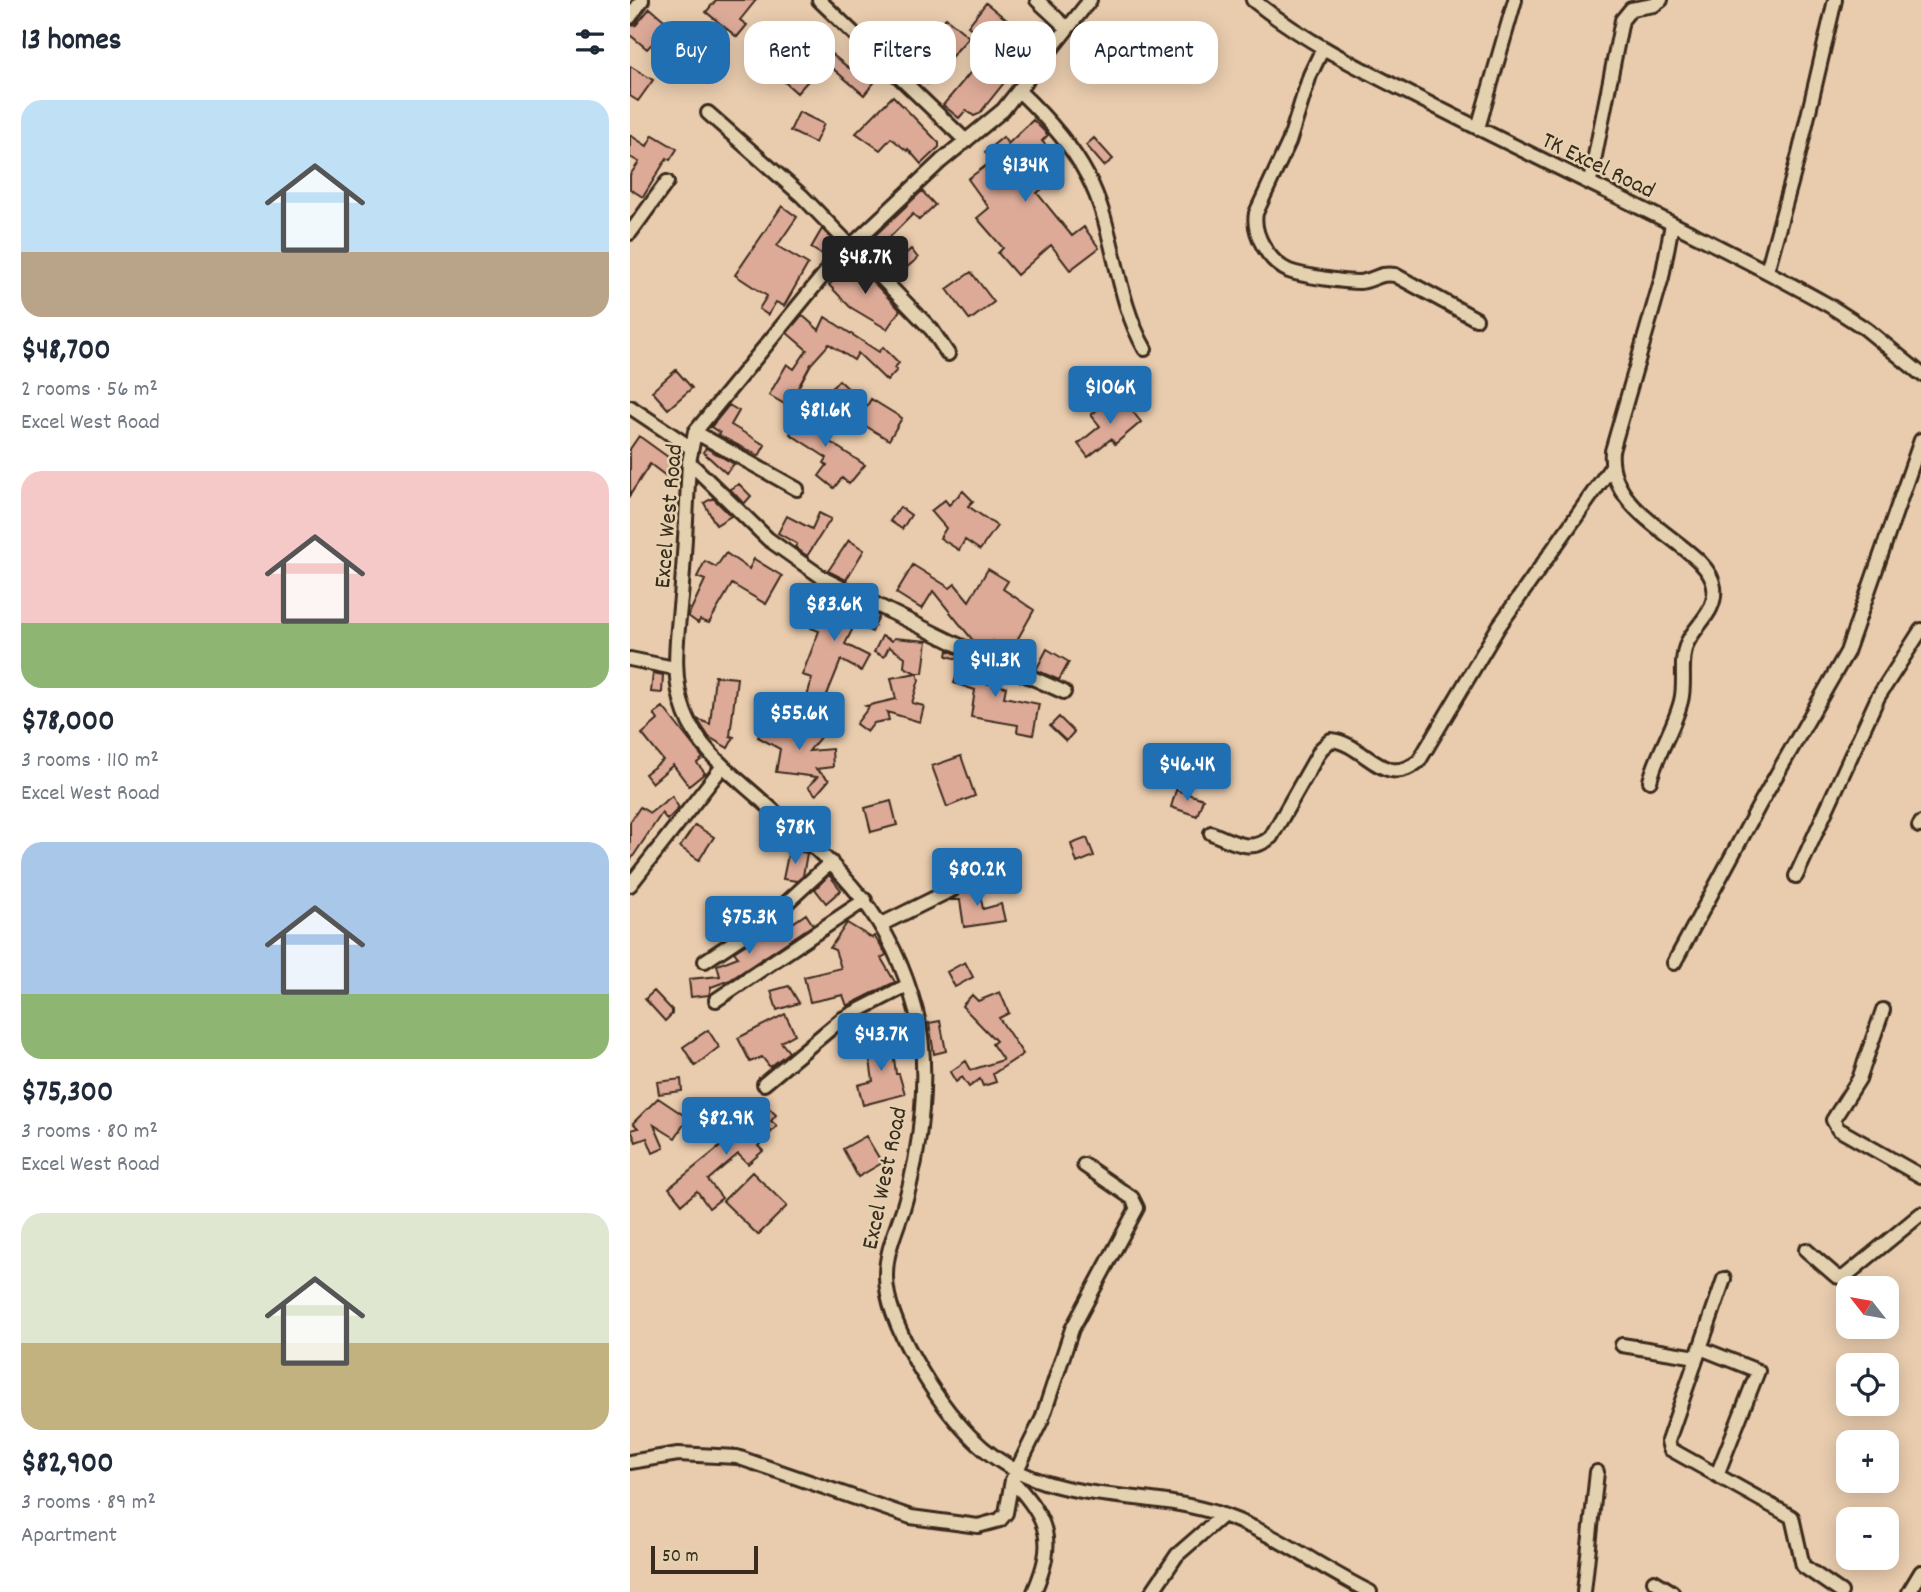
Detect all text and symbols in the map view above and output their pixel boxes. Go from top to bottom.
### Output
text: 13 homes [21,21,121,64]
chip: Buy [651,21,730,84]
chip: Rent [744,21,835,84]
chip: Filters [849,21,956,84]
chip: New [970,21,1056,84]
chip: Apartment [1070,21,1218,84]
icon: filters [571,23,609,61]
street label: TK Excel Road [1535,125,1660,209]
pin: $134K [976,144,1074,204]
icon: home [252,145,378,271]
text: $134K [1001,150,1049,183]
pin: $48.7K [808,236,922,296]
text: $48.7K [838,242,892,275]
text: $48,700 [21,331,111,374]
pin: $106K [1061,366,1159,426]
text: $106K [1084,372,1136,405]
text: 2 rooms · 56 m² [21,374,158,407]
pin: $81.6K [768,390,882,449]
text: $81.6K [799,395,851,428]
text: Excel West Road [21,407,160,440]
street label: Excel West Road [647,443,693,590]
icon: home [252,516,378,642]
pin: $83.6K [777,584,891,643]
text: $83.6K [806,589,862,622]
pin: $41.3K [938,640,1052,699]
text: $41.3K [970,645,1020,678]
pin: $55.6K [742,692,856,752]
text: $55.6K [770,698,828,731]
text: $78,000 [21,702,114,745]
pin: $46.4K [1130,744,1244,803]
text: 3 rooms · 110 m² [21,745,159,778]
text: $46.4K [1159,749,1215,782]
text: Excel West Road [21,778,160,811]
pin: $78K [754,806,836,866]
text: $78K [775,812,815,845]
pin: $80.2K [920,848,1034,908]
text: $80.2K [948,854,1006,887]
icon: home [252,887,378,1013]
pin: $75.3K [692,897,806,956]
text: $75.3K [721,902,777,935]
pin: $43.7K [824,1014,938,1073]
text: $43.7K [854,1019,908,1052]
text: $75,300 [21,1073,113,1116]
pin: $82.9K [669,1098,783,1157]
text: $82.9K [698,1103,754,1136]
street label: Excel West Road [854,1104,918,1253]
text: 3 rooms · 80 m² [21,1116,158,1149]
text: Excel West Road [21,1149,160,1182]
icon: home [252,1258,378,1384]
north arrow [1836,1276,1899,1339]
map controls [1836,1276,1899,1570]
button: locate [1836,1353,1899,1416]
button: + [1836,1430,1899,1493]
text: $82,900 [21,1444,114,1487]
text: 3 rooms · 89 m² [21,1487,156,1520]
button: − [1836,1507,1899,1570]
text: Apartment [21,1520,117,1553]
scale bar [651,1543,758,1575]
text: 50 m [662,1544,699,1571]

